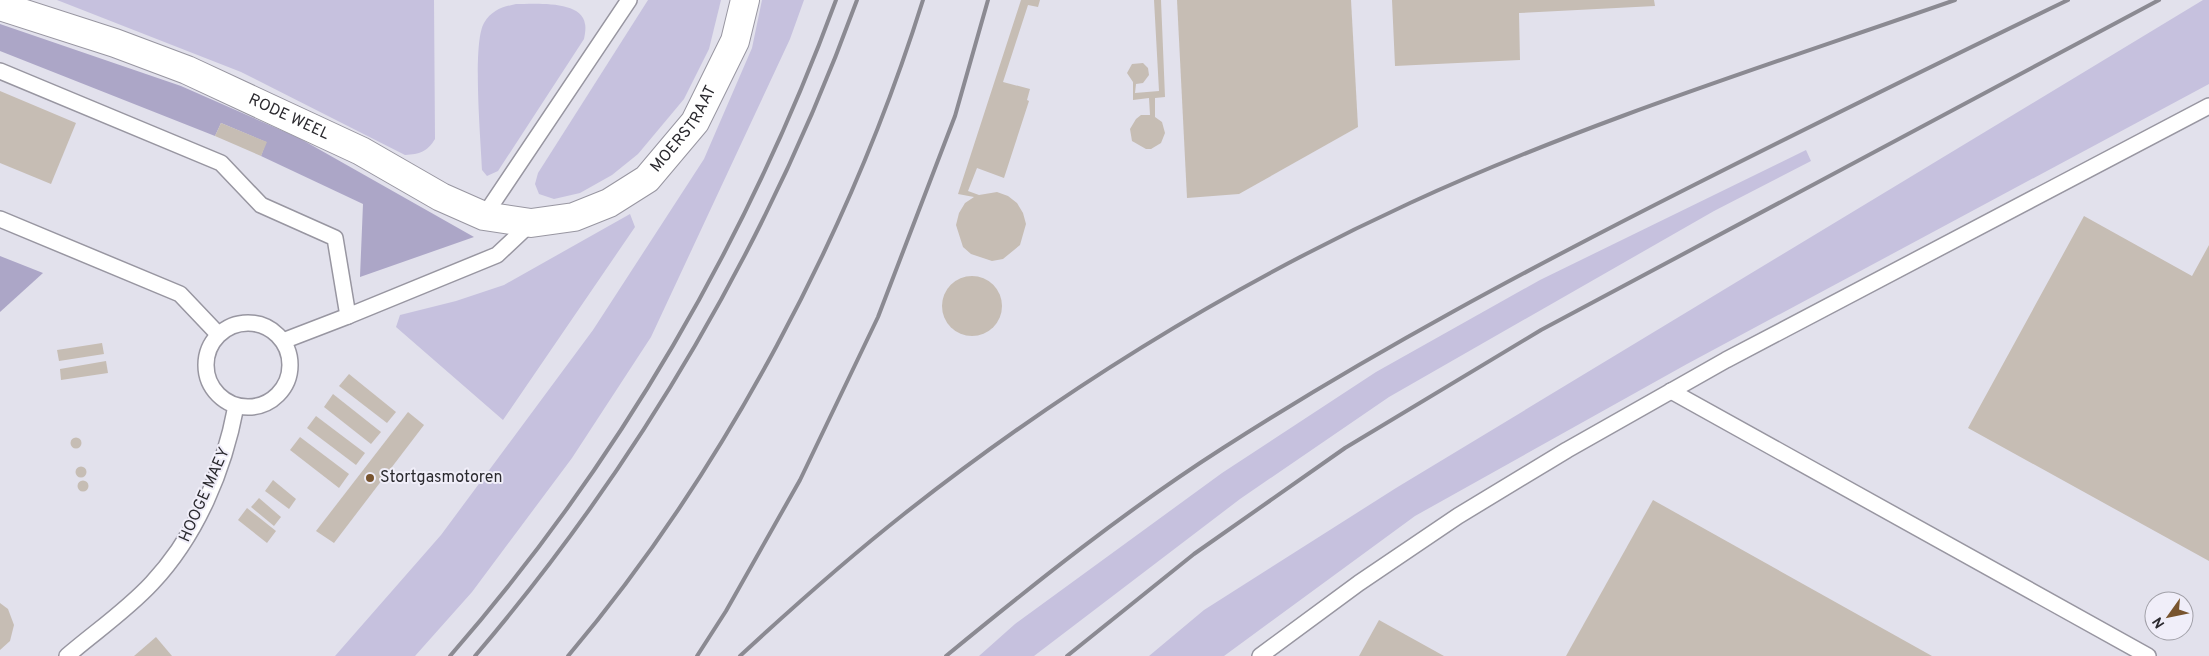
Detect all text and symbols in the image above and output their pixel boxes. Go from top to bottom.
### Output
street label: MOERSTRAAT [647,82,721,177]
street label: RODE WEEL [245,90,333,145]
street label: HOOGE MAEY [175,445,235,545]
place label: Stortgasmotoren [380,468,502,488]
marker: Stortgasmotoren [364,472,376,484]
north arrow [2144,591,2194,641]
text: N [2149,613,2169,631]

